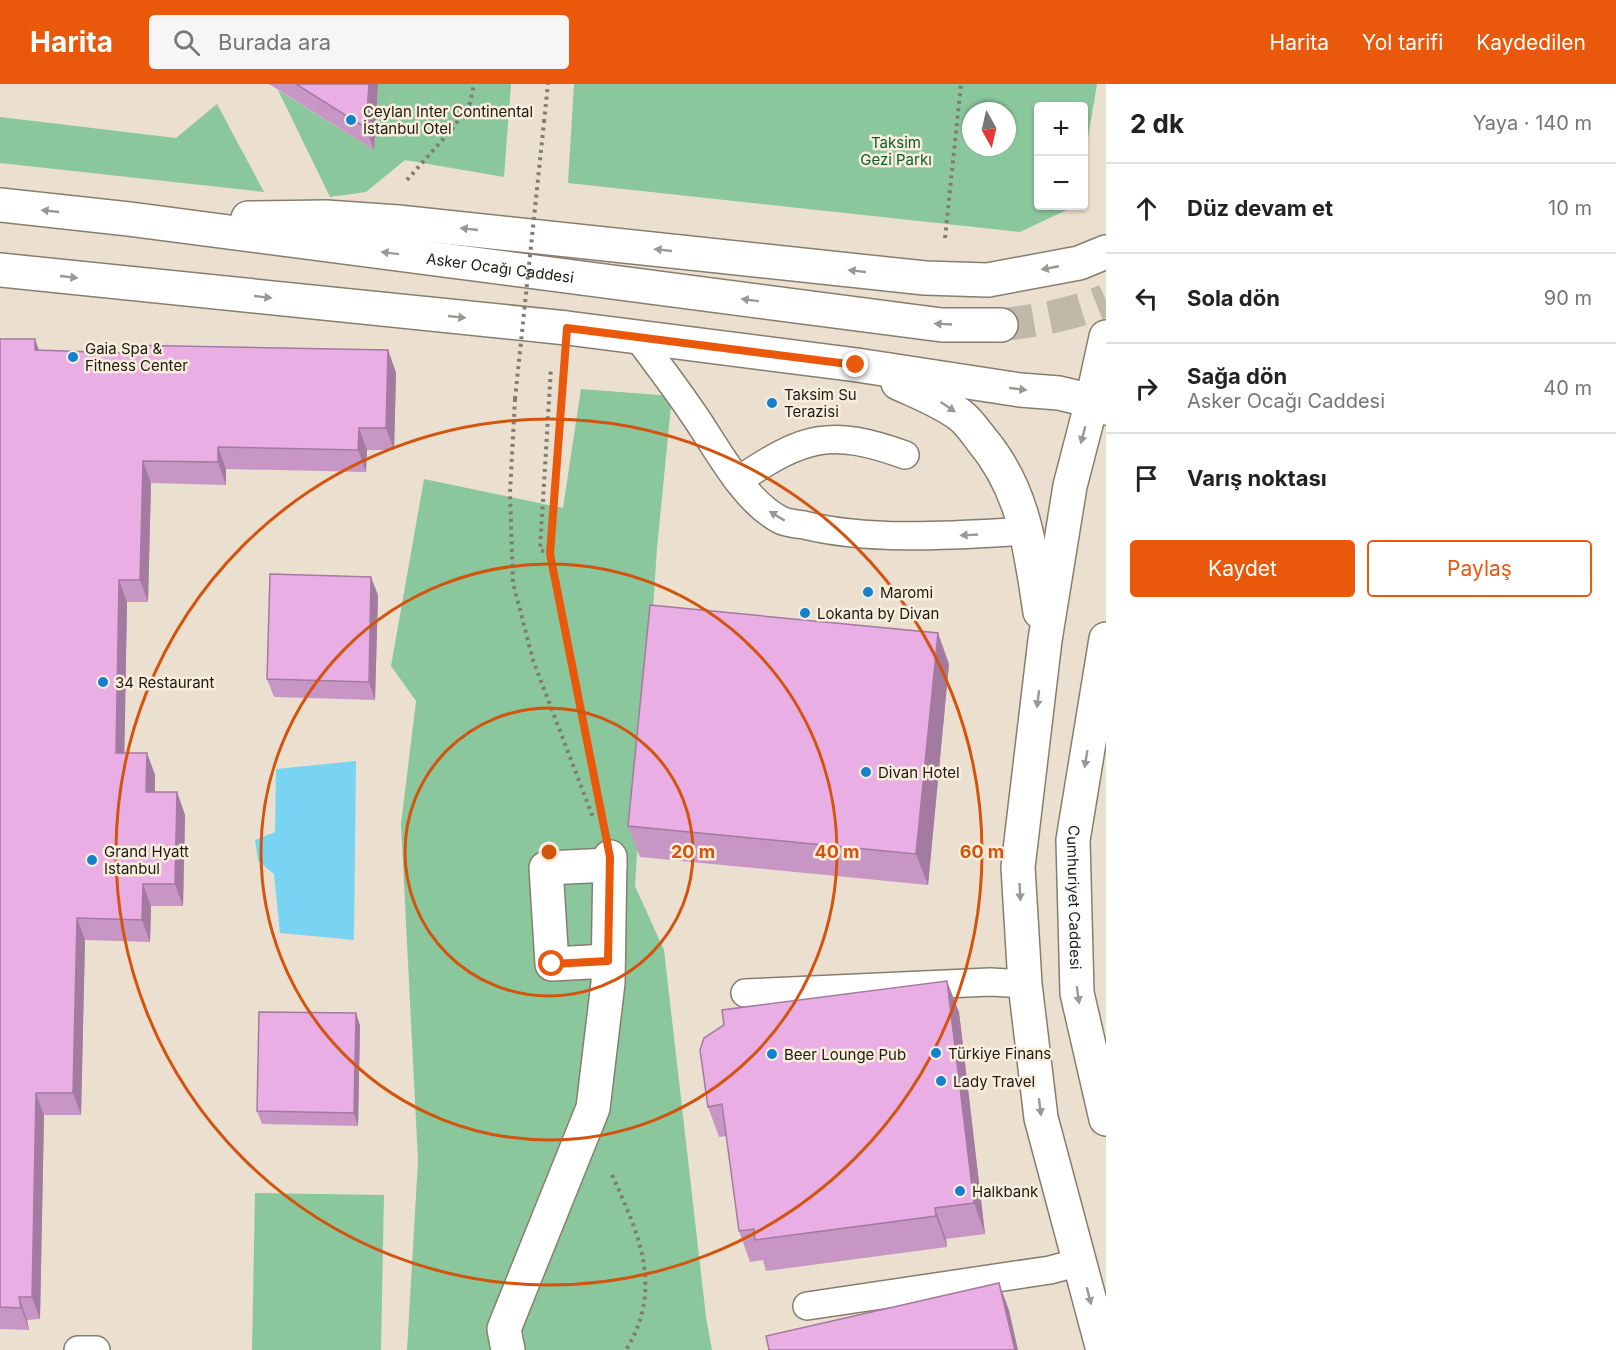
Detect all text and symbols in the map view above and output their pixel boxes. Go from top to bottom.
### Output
search box [149,15,569,69]
text: Harita [30,25,113,59]
icon: search [170,26,203,59]
text: Burada ara [218,29,331,55]
text: Harita [1270,30,1329,55]
text: Yol tarifi [1362,30,1443,55]
text: Kaydedilen [1476,30,1586,55]
place label: Ceylan Inter Continental İstanbul Otel [363,102,533,138]
north arrow [962,102,1016,156]
map controls [1034,102,1088,210]
button: + [1034,102,1088,156]
text: 2 dk [1130,108,1184,139]
text: Yaya · 140 m [1473,111,1592,135]
marker: Ceylan Inter Continental İstanbul Otel [344,113,358,127]
park label: Taksim Gezi Parkı [860,133,932,169]
button: − [1034,156,1088,210]
icon: ahead [1130,192,1163,225]
text: Düz devam et [1187,195,1333,221]
text: 10 m [1548,196,1592,220]
one-way arrow [40,206,59,216]
one-way arrow [460,225,479,234]
one-way arrow [653,245,672,255]
one-way arrow [380,248,399,258]
street label: Asker Ocağı Caddesi [425,248,575,286]
one-way arrow [1041,264,1060,273]
one-way arrow [847,266,866,276]
one-way arrow [60,272,79,281]
icon: left [1130,282,1163,315]
text: Sola dön [1187,285,1280,311]
text: 90 m [1544,286,1592,310]
one-way arrow [254,292,273,302]
one-way arrow [740,295,759,305]
one-way arrow [448,312,467,322]
one-way arrow [933,320,952,329]
place label: Gaia Spa & Fitness Center [85,339,188,375]
marker: Gaia Spa & Fitness Center [66,350,80,364]
route end [842,351,868,377]
text: Sağa dön [1187,363,1287,389]
icon: right [1130,372,1163,405]
text: 40 m [1543,376,1592,400]
place label: Taksim Su Terazisi [784,385,857,421]
one-way arrow [1009,385,1028,394]
text: Asker Ocağı Caddesi [1187,389,1385,413]
marker: Taksim Su Terazisi [765,396,779,410]
one-way arrow [940,401,956,412]
one-way arrow [1078,426,1088,444]
icon: arrive [1130,462,1163,495]
text: Varış noktası [1187,465,1327,491]
one-way arrow [768,511,785,521]
one-way arrow [960,530,979,539]
button: Kaydet [1130,540,1355,597]
button: Paylaş [1367,540,1592,597]
place label: Maromi [880,583,933,602]
marker: Maromi [861,585,875,599]
place label: Lokanta by Divan [817,604,939,623]
marker: Lokanta by Divan [798,606,812,620]
place label: 34 Restaurant [115,673,214,692]
marker: 34 Restaurant [96,675,110,689]
one-way arrow [1033,689,1043,708]
one-way arrow [1081,750,1090,769]
place label: Divan Hotel [878,763,960,782]
marker: Divan Hotel [859,765,873,779]
street label: Cumhuriyet Caddesi [1063,824,1086,970]
text: 20 m [671,841,715,862]
text: 40 m [815,841,860,862]
text: 60 m [960,841,1004,862]
place label: Grand Hyatt Istanbul [104,842,189,878]
centre of rings [539,842,559,862]
marker: Grand Hyatt Istanbul [85,853,99,867]
one-way arrow [1015,883,1024,902]
route start [538,950,564,976]
one-way arrow [1074,986,1083,1005]
place label: Türkiye Finans [948,1044,1051,1063]
place label: Beer Lounge Pub [784,1045,906,1064]
marker: Türkiye Finans [929,1046,943,1060]
marker: Beer Lounge Pub [765,1047,779,1061]
place label: Lady Travel [953,1072,1035,1091]
marker: Lady Travel [934,1074,948,1088]
one-way arrow [1035,1098,1045,1117]
place label: Halkbank [972,1182,1039,1201]
marker: Halkbank [953,1184,967,1198]
one-way arrow [1084,1287,1094,1305]

